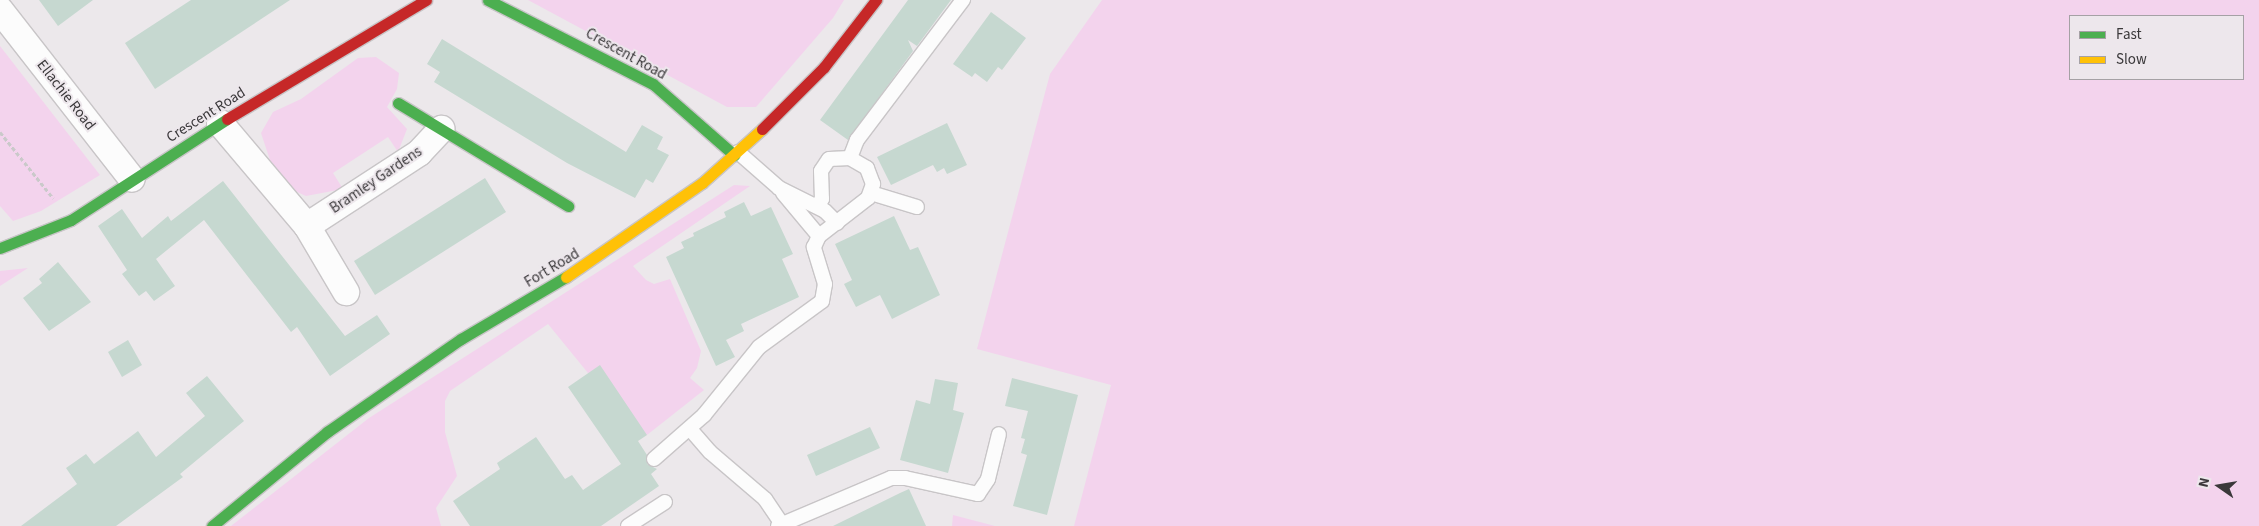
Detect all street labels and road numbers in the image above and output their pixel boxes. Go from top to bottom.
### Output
street label: Crescent Road [582,24,670,84]
street label: Ellachie Road [33,56,99,134]
street label: Crescent Road [163,84,249,146]
street label: Bramley Gardens [327,143,425,217]
street label: Fort Road [521,245,583,291]

